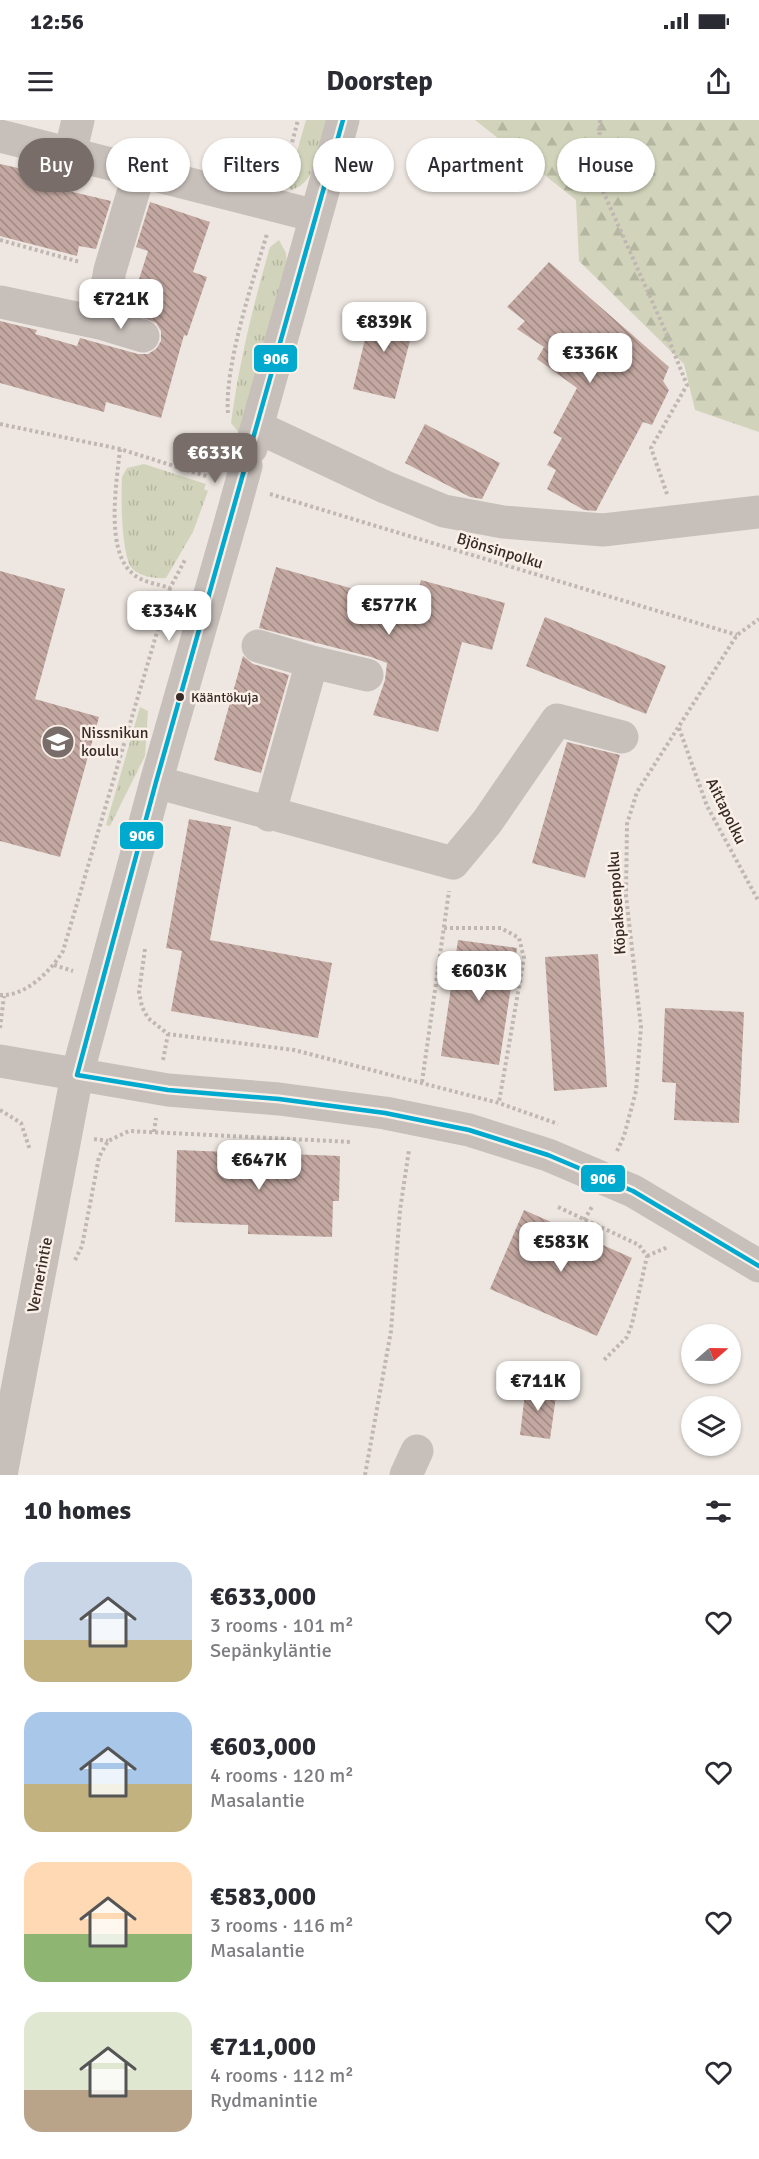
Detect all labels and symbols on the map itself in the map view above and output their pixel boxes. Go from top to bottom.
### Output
pin: €721K [79,279,163,330]
pin: €839K [342,302,426,353]
pin: €336K [548,333,632,384]
line badge: 906 [253,344,298,373]
text: 906 [263,349,289,369]
pin: €633K [173,433,257,484]
street label: Bjönsinpolku [454,528,546,574]
pin: €577K [347,585,431,636]
pin: €334K [127,591,211,642]
place label: Kääntökuja [191,689,259,706]
marker: Kääntökuja [174,691,186,703]
place label: Nissnikun koulu [81,723,149,761]
school or university icon: Nissnikun koulu [40,724,76,760]
street label: Aittapolku [701,775,751,847]
line badge: 906 [119,821,164,850]
text: 906 [129,826,155,846]
street label: Köpaksenpolku [603,850,631,956]
pin: €603K [437,951,521,1002]
pin: €647K [217,1140,301,1191]
line badge: 906 [580,1164,626,1193]
text: 906 [590,1169,616,1189]
pin: €583K [519,1222,603,1273]
street label: Vernerintie [23,1236,57,1314]
north arrow [681,1324,741,1384]
pin: €711K [496,1361,580,1412]

